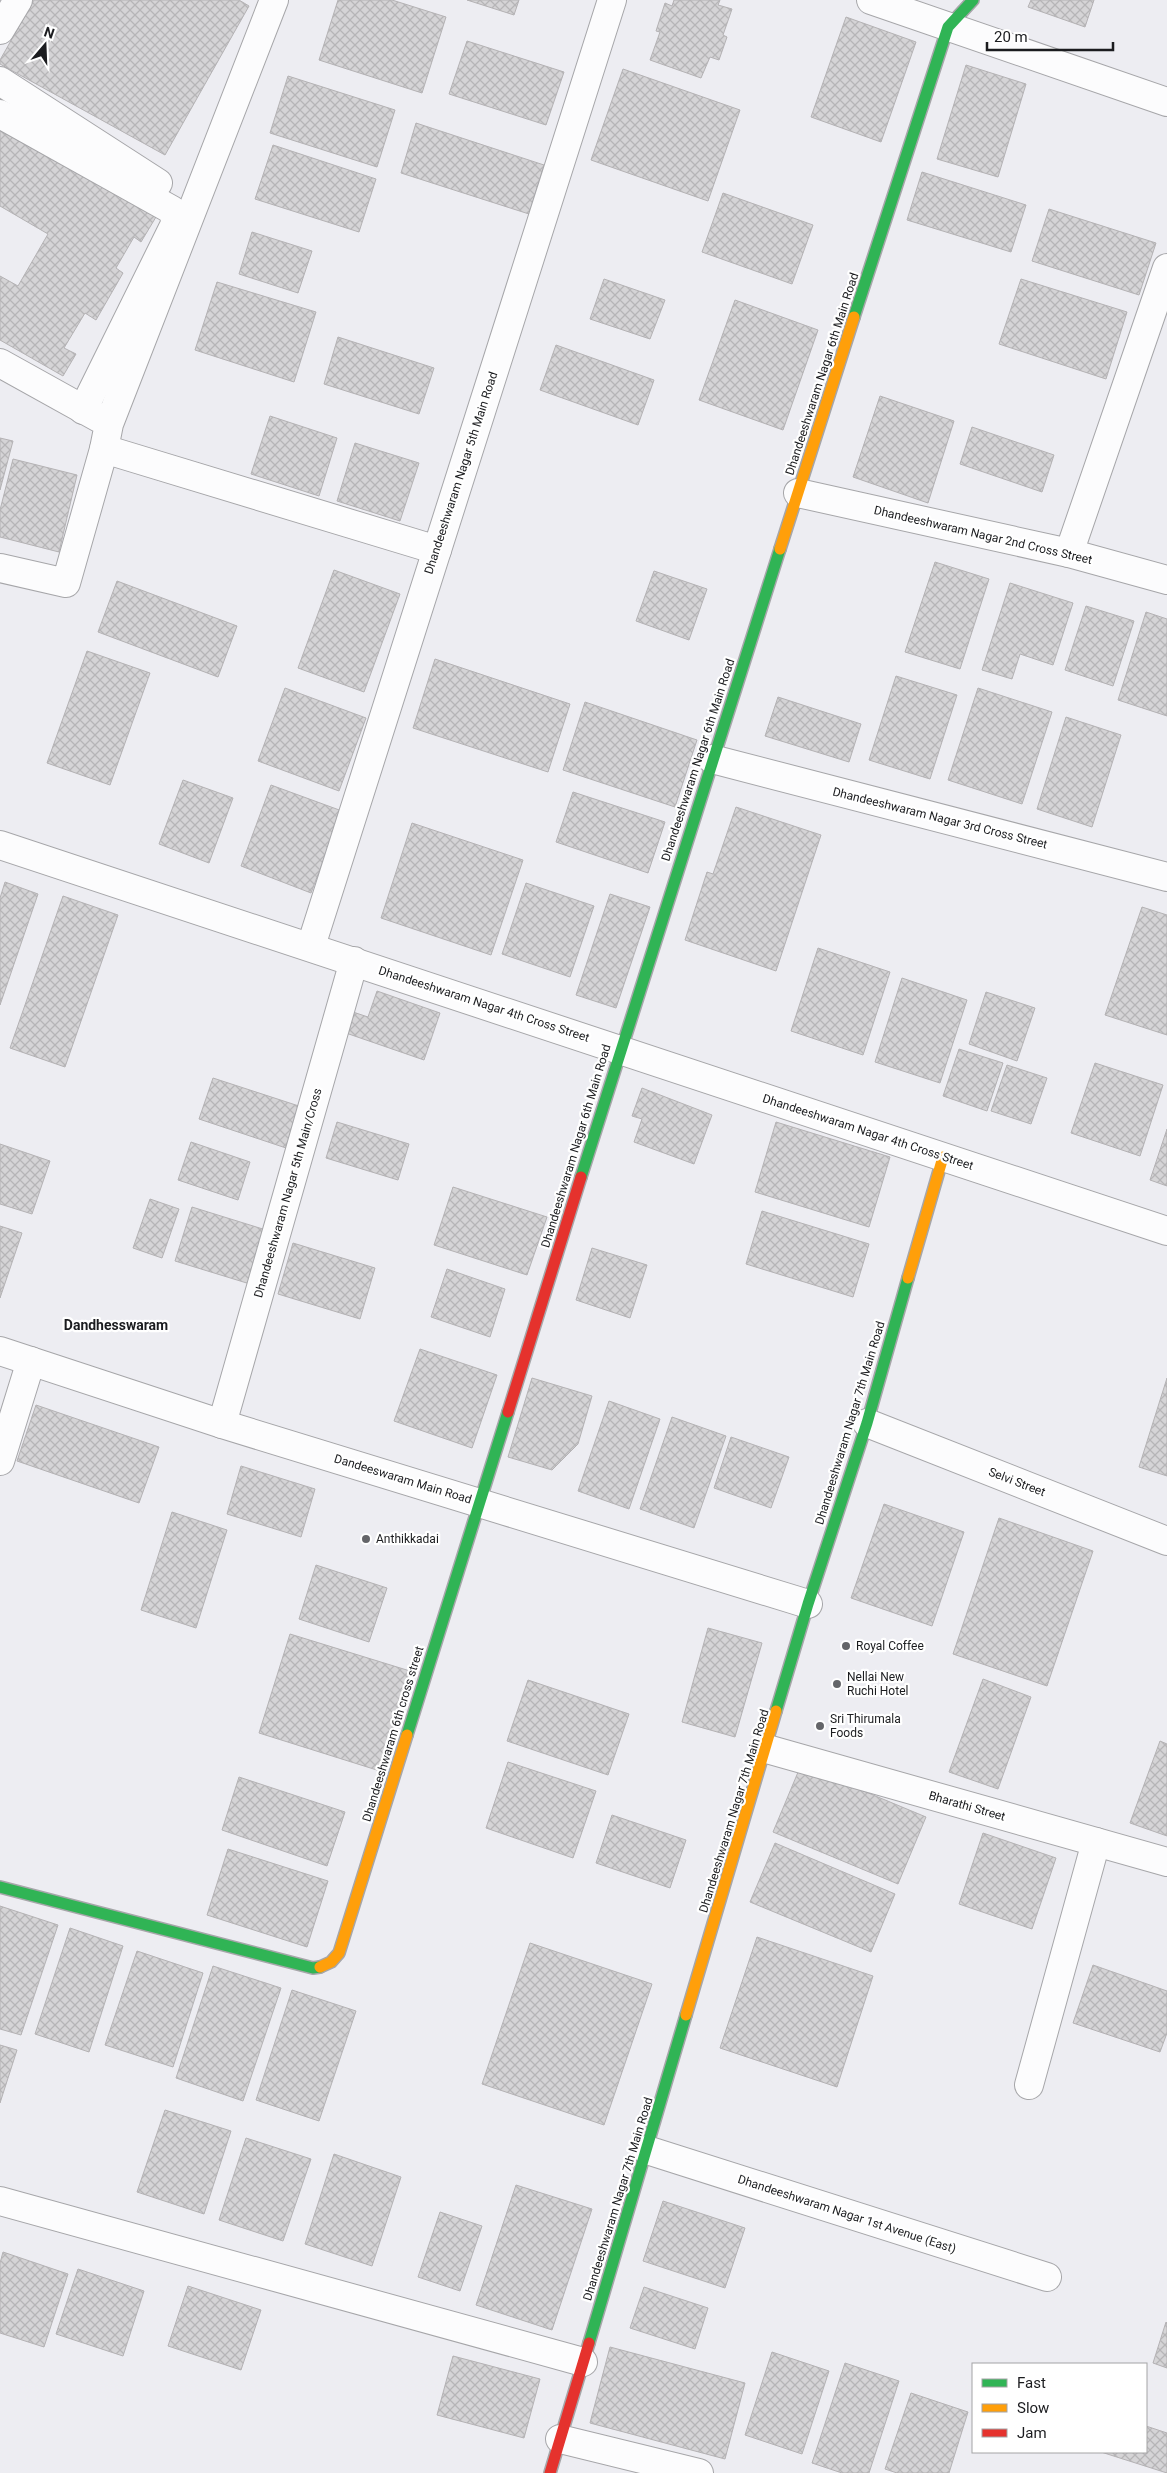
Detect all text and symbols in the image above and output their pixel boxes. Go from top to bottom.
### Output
north arrow [20,20,70,70]
scale bar [987,20,1113,52]
text: N [42,24,57,42]
text: 20 m [994,28,1028,46]
street label: Dhandeeshwaram Nagar 6th Main Road [783,271,861,477]
street label: Dhandeeshwaram Nagar 5th Main Road [422,370,500,576]
street label: Dhandeeshwaram Nagar 2nd Cross Street [873,503,1094,567]
street label: Dhandeeshwaram Nagar 6th Main Road [659,657,737,863]
street label: Dhandeeshwaram Nagar 3rd Cross Street [831,784,1049,852]
street label: Dhandeeshwaram Nagar 4th Cross Street [377,963,591,1045]
street label: Dhandeeshwaram Nagar 6th Main Road [538,1043,614,1249]
street label: Dhandeeshwaram Nagar 5th Main/Cross [251,1087,325,1299]
street label: Dhandeeshwaram Nagar 4th Cross Street [761,1091,975,1173]
district label: Dandhesswaram [64,1317,168,1333]
street label: Dhandeeshwaram Nagar 7th Main Road [812,1320,888,1526]
street label: Dandeeswaram Main Road [332,1451,474,1507]
street label: Selvi Street [987,1465,1047,1499]
place label: Anthikkadai [376,1532,439,1546]
marker: Anthikkadai [360,1533,372,1545]
place label: Royal Coffee [856,1639,924,1653]
marker: Royal Coffee [840,1640,852,1652]
street label: Dhandeeshwaram 6th cross street [360,1644,426,1823]
place label: Nellai New Ruchi Hotel [847,1670,908,1698]
marker: Nellai New Ruchi Hotel [831,1678,843,1690]
street label: Dhandeeshwaram Nagar 7th Main Road [696,1708,772,1914]
place label: Sri Thirumala Foods [830,1712,901,1740]
marker: Sri Thirumala Foods [814,1720,826,1732]
street label: Bharathi Street [927,1788,1007,1824]
street label: Dhandeeshwaram Nagar 7th Main Road [580,2096,656,2302]
street label: Dhandeeshwaram Nagar 1st Avenue (East) [736,2172,958,2256]
legend [972,2363,1147,2453]
text: Fast [1017,2374,1046,2392]
text: Slow [1017,2399,1049,2417]
text: Jam [1017,2424,1047,2442]

